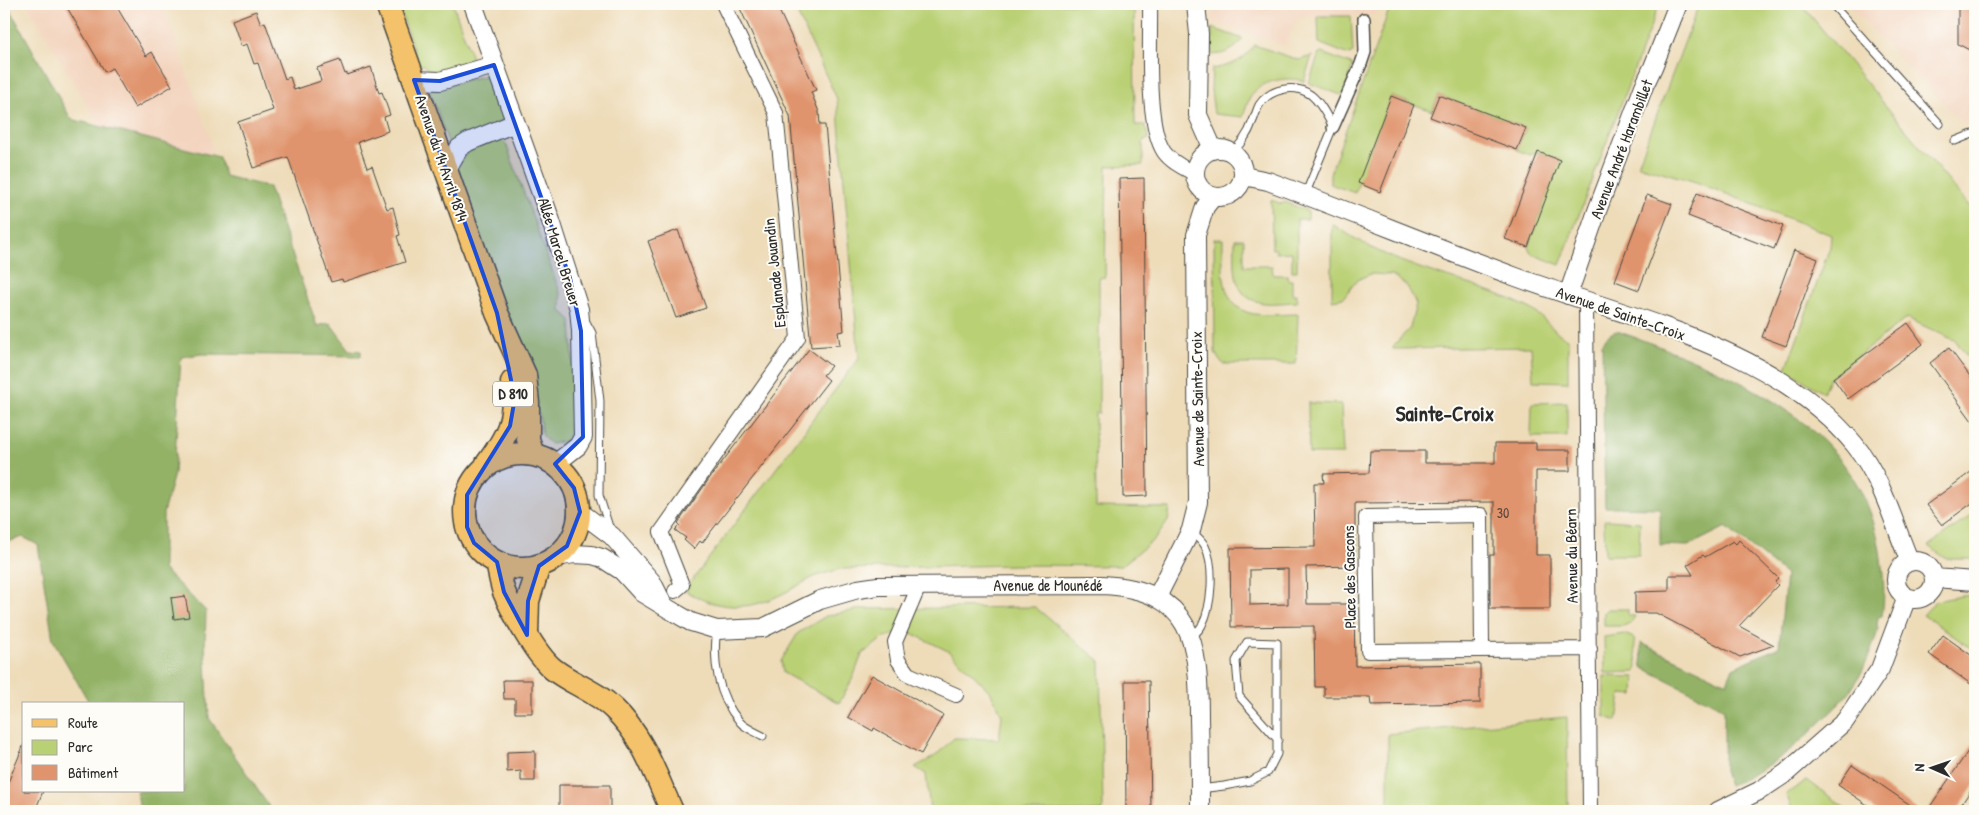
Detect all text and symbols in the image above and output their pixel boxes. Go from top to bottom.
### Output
street label: Avenue André Harambillet [1584,76,1658,222]
street label: Avenue du 14 Avril 1814 [410,92,474,224]
street label: Allée Marcel Breuer [533,195,587,309]
street label: Esplanade Jouandin [757,217,791,329]
street label: Avenue de Sainte-Croix [1553,281,1689,345]
street label: Avenue de Sainte-Croix [1185,331,1209,467]
road number: D 810 [493,382,533,406]
district label: Sainte-Croix [1396,399,1494,428]
house number: 30 [1497,503,1509,522]
street label: Avenue du Béarn [1559,508,1583,604]
street label: Place des Gascons [1337,525,1361,629]
street label: Avenue de Mounédé [993,574,1103,596]
legend [22,702,185,792]
text: Route [68,712,98,733]
text: Parc [68,736,93,757]
north arrow [1906,742,1956,792]
text: Bâtiment [68,762,119,783]
text: N [1909,763,1928,772]

